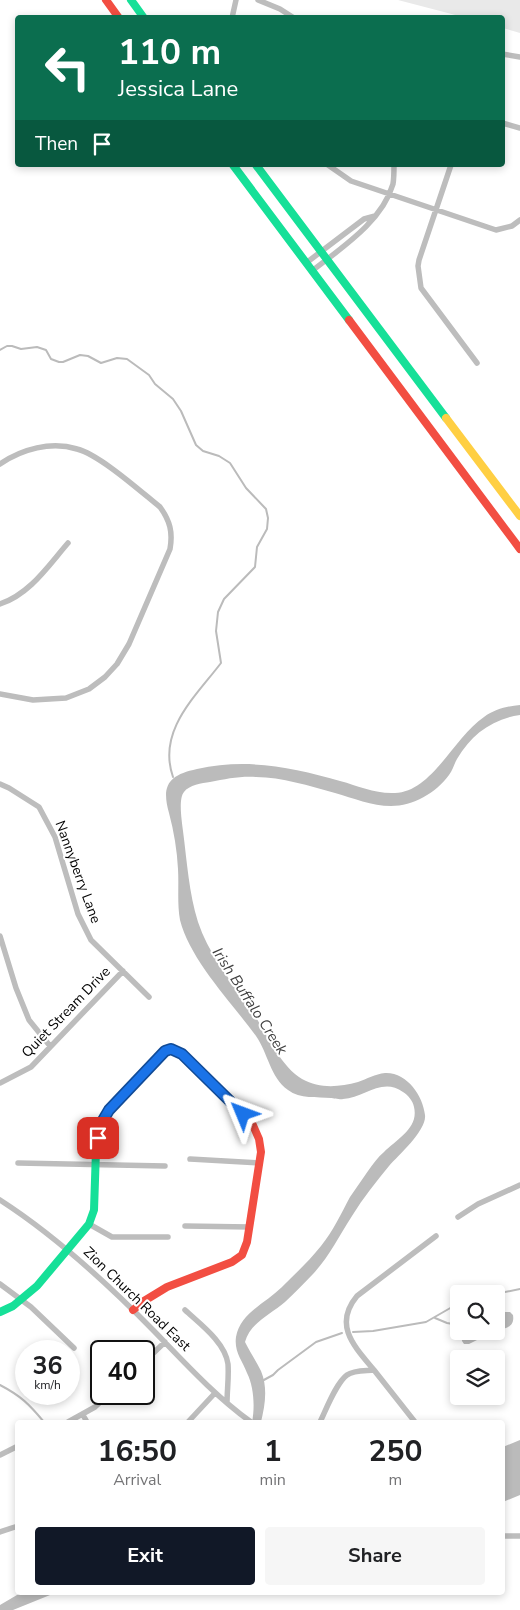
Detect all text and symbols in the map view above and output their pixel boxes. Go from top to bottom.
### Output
text: 110 m [118,29,221,76]
icon: left [35,35,100,100]
text: Jessica Lane [118,74,238,104]
icon: arrive [88,130,116,158]
text: Then [35,131,78,157]
street label: Nannyberry Lane [51,818,105,926]
water label: Irish Buffalo Creek [208,944,292,1059]
street label: Quiet Stream Drive [18,962,114,1062]
position arrow [216,1087,268,1139]
pin [77,1117,119,1159]
icon: arrive [84,1124,112,1152]
street label: Zion Church Road East [79,1243,195,1355]
map controls [450,1285,505,1405]
button: search [450,1285,505,1340]
speed limit sign: 40 [90,1340,155,1405]
text: 36 [32,1349,63,1383]
button: layers [450,1350,505,1405]
text: km/h [34,1377,61,1393]
text: 16:50 [98,1431,177,1472]
text: 1 [264,1431,282,1472]
text: 250 [368,1431,422,1472]
text: Arrival [113,1469,161,1491]
text: min [259,1469,286,1491]
text: m [389,1469,402,1491]
button: Exit [35,1527,255,1585]
button: Share [265,1527,485,1585]

